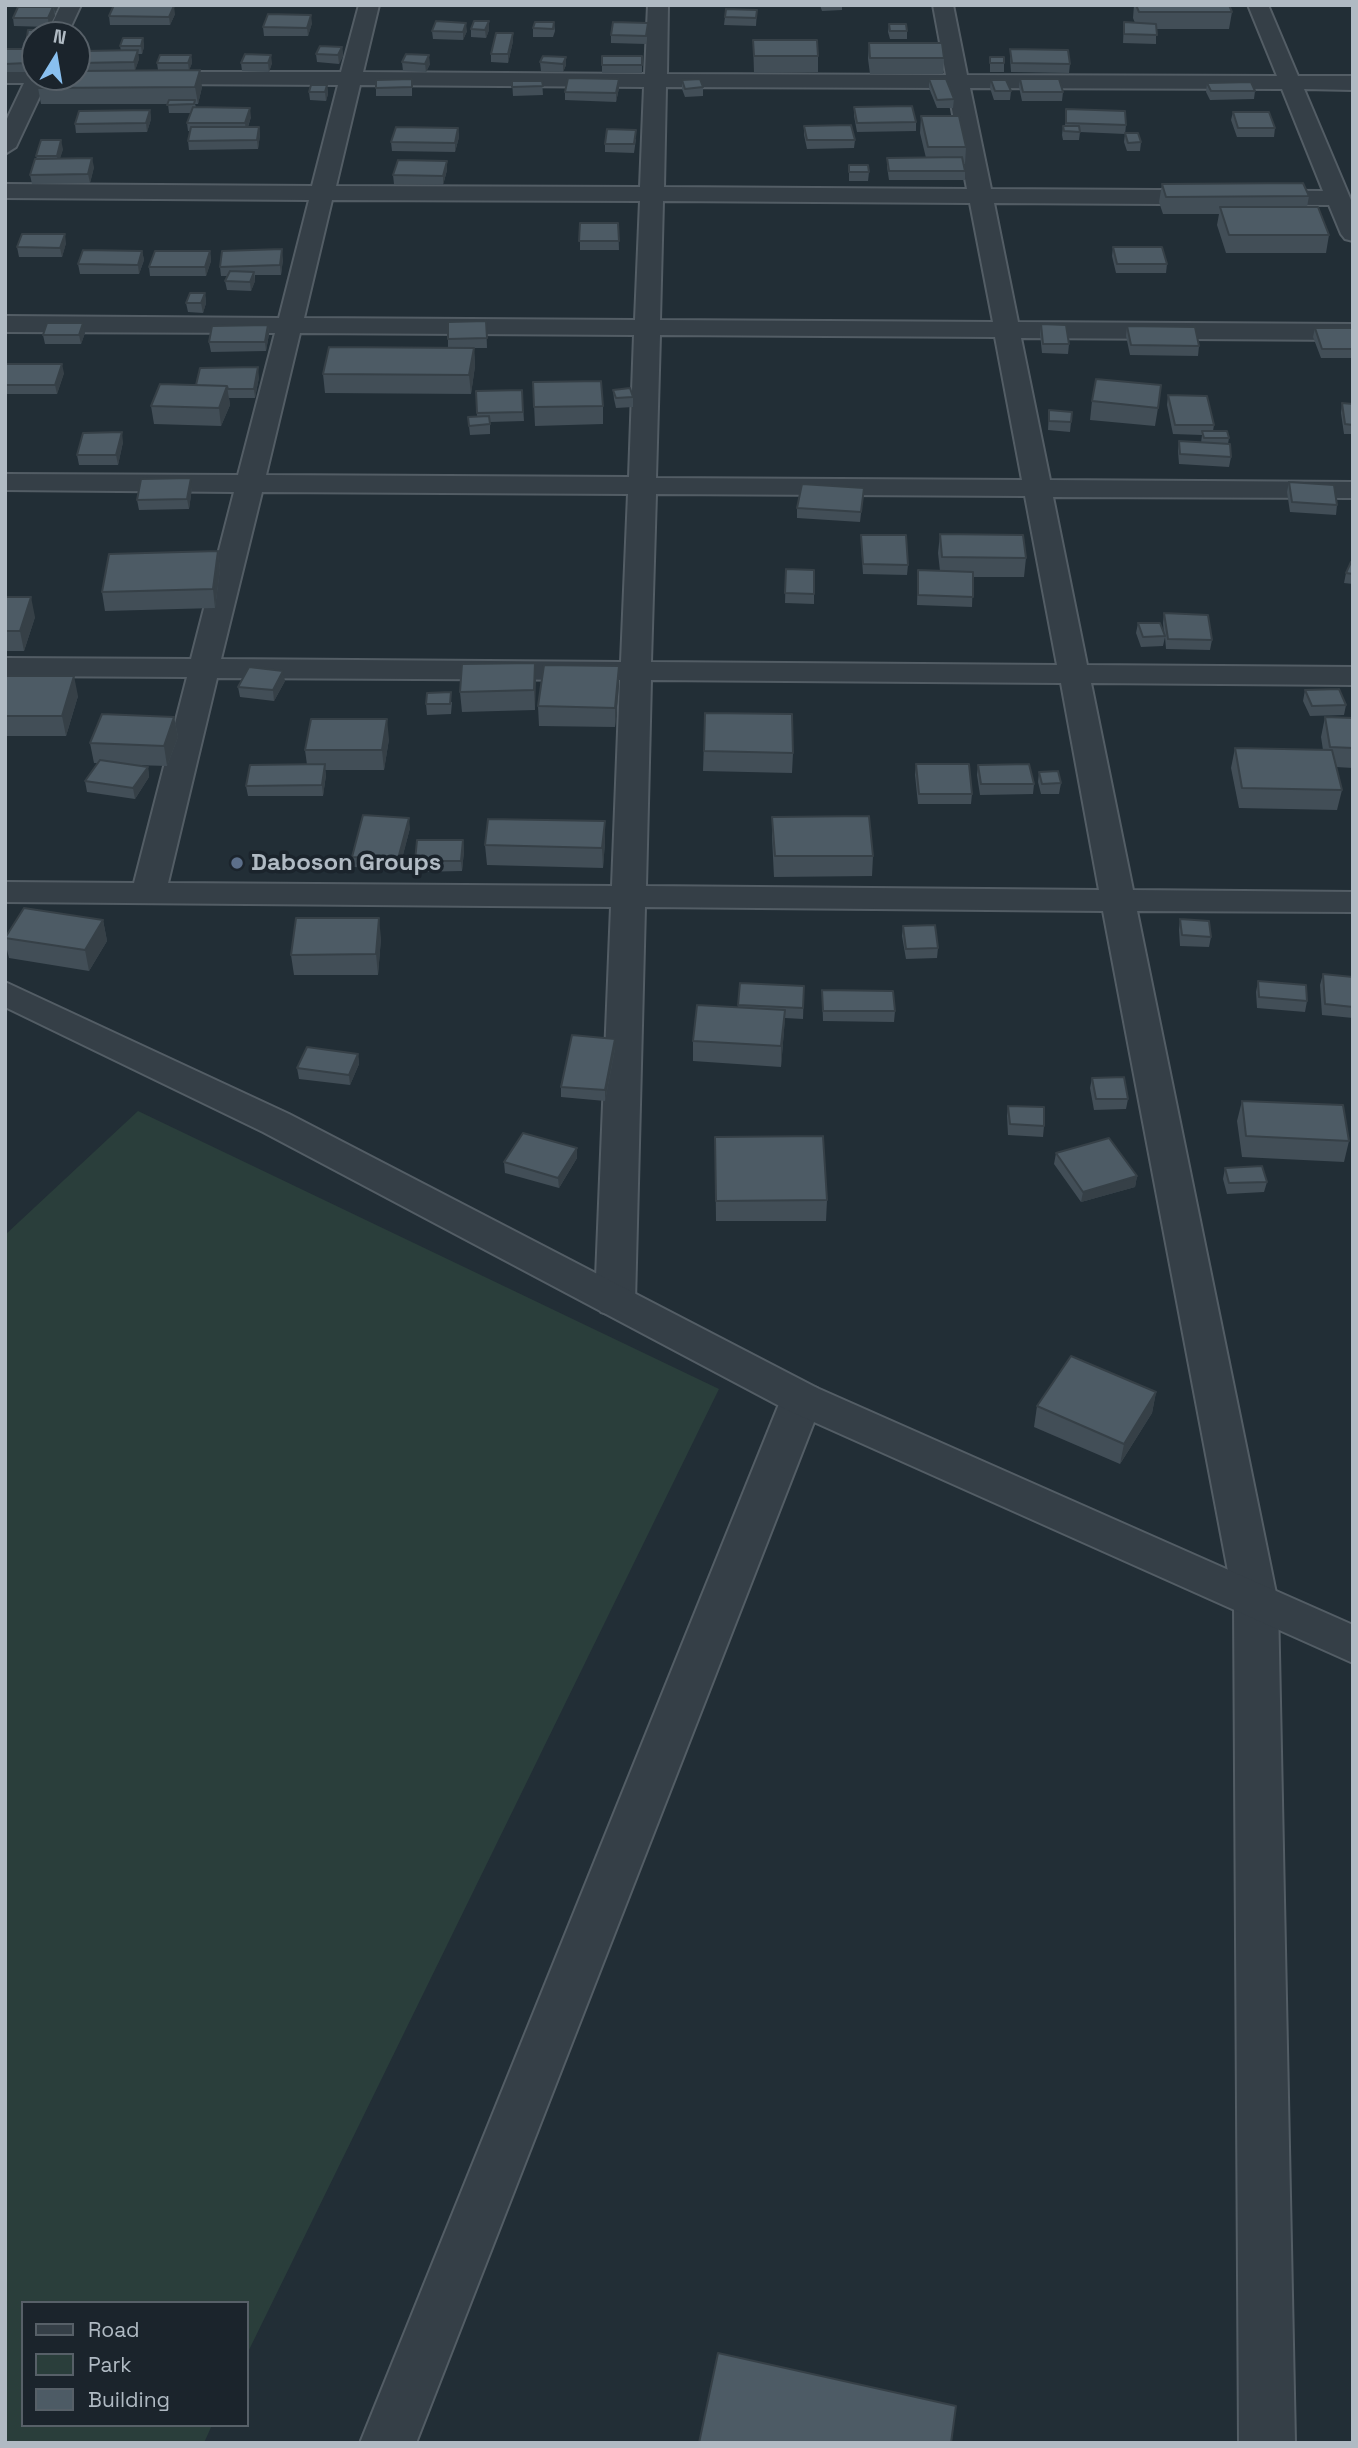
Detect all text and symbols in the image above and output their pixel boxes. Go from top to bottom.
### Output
north arrow [21,21,91,91]
text: N [51,23,68,50]
place label: Daboson Groups [251,849,441,877]
marker: Daboson Groups [229,855,245,871]
legend [21,2301,248,2427]
text: Road [88,2316,140,2343]
text: Park [88,2351,132,2378]
text: Building [88,2386,170,2413]

